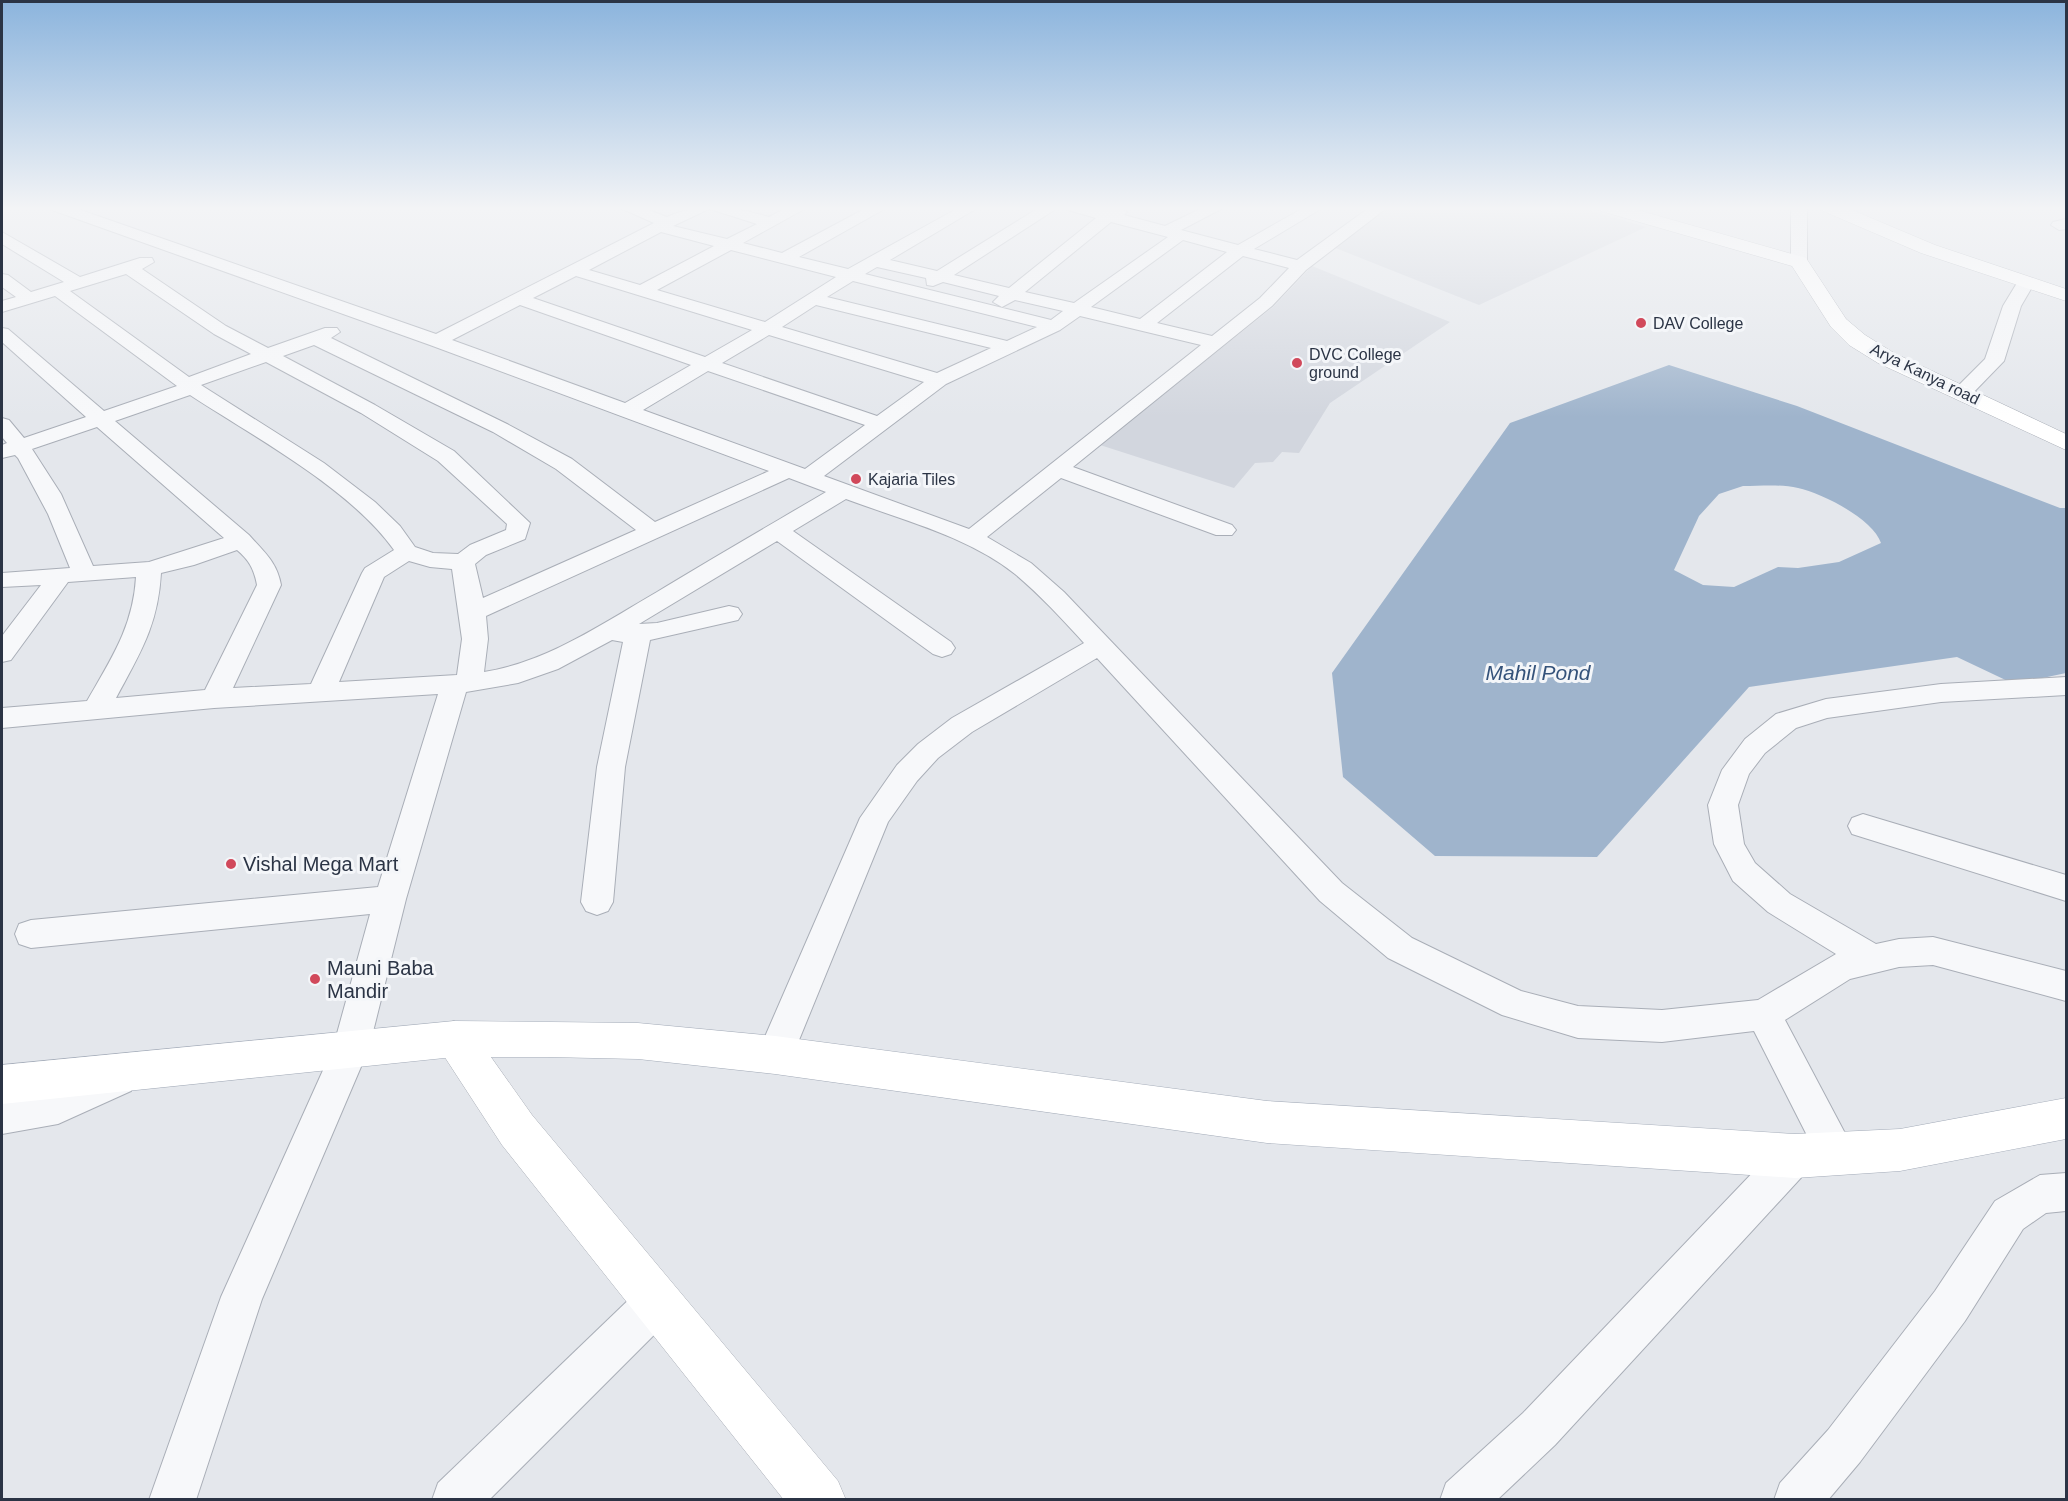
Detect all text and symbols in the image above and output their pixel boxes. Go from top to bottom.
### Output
place label: DAV College [1653,315,1744,332]
marker: DAV College [1634,316,1648,330]
street label: Arya Kanya road [1868,340,1982,408]
place label: DVC College ground [1309,346,1402,381]
marker: DVC College ground [1290,356,1304,370]
place label: Kajaria Tiles [868,471,955,488]
marker: Kajaria Tiles [849,472,863,486]
water label: Mahil Pond [1485,661,1592,684]
place label: Vishal Mega Mart [243,853,399,875]
marker: Vishal Mega Mart [224,857,238,871]
place label: Mauni Baba Mandir [327,957,435,1002]
marker: Mauni Baba Mandir [308,972,322,986]

